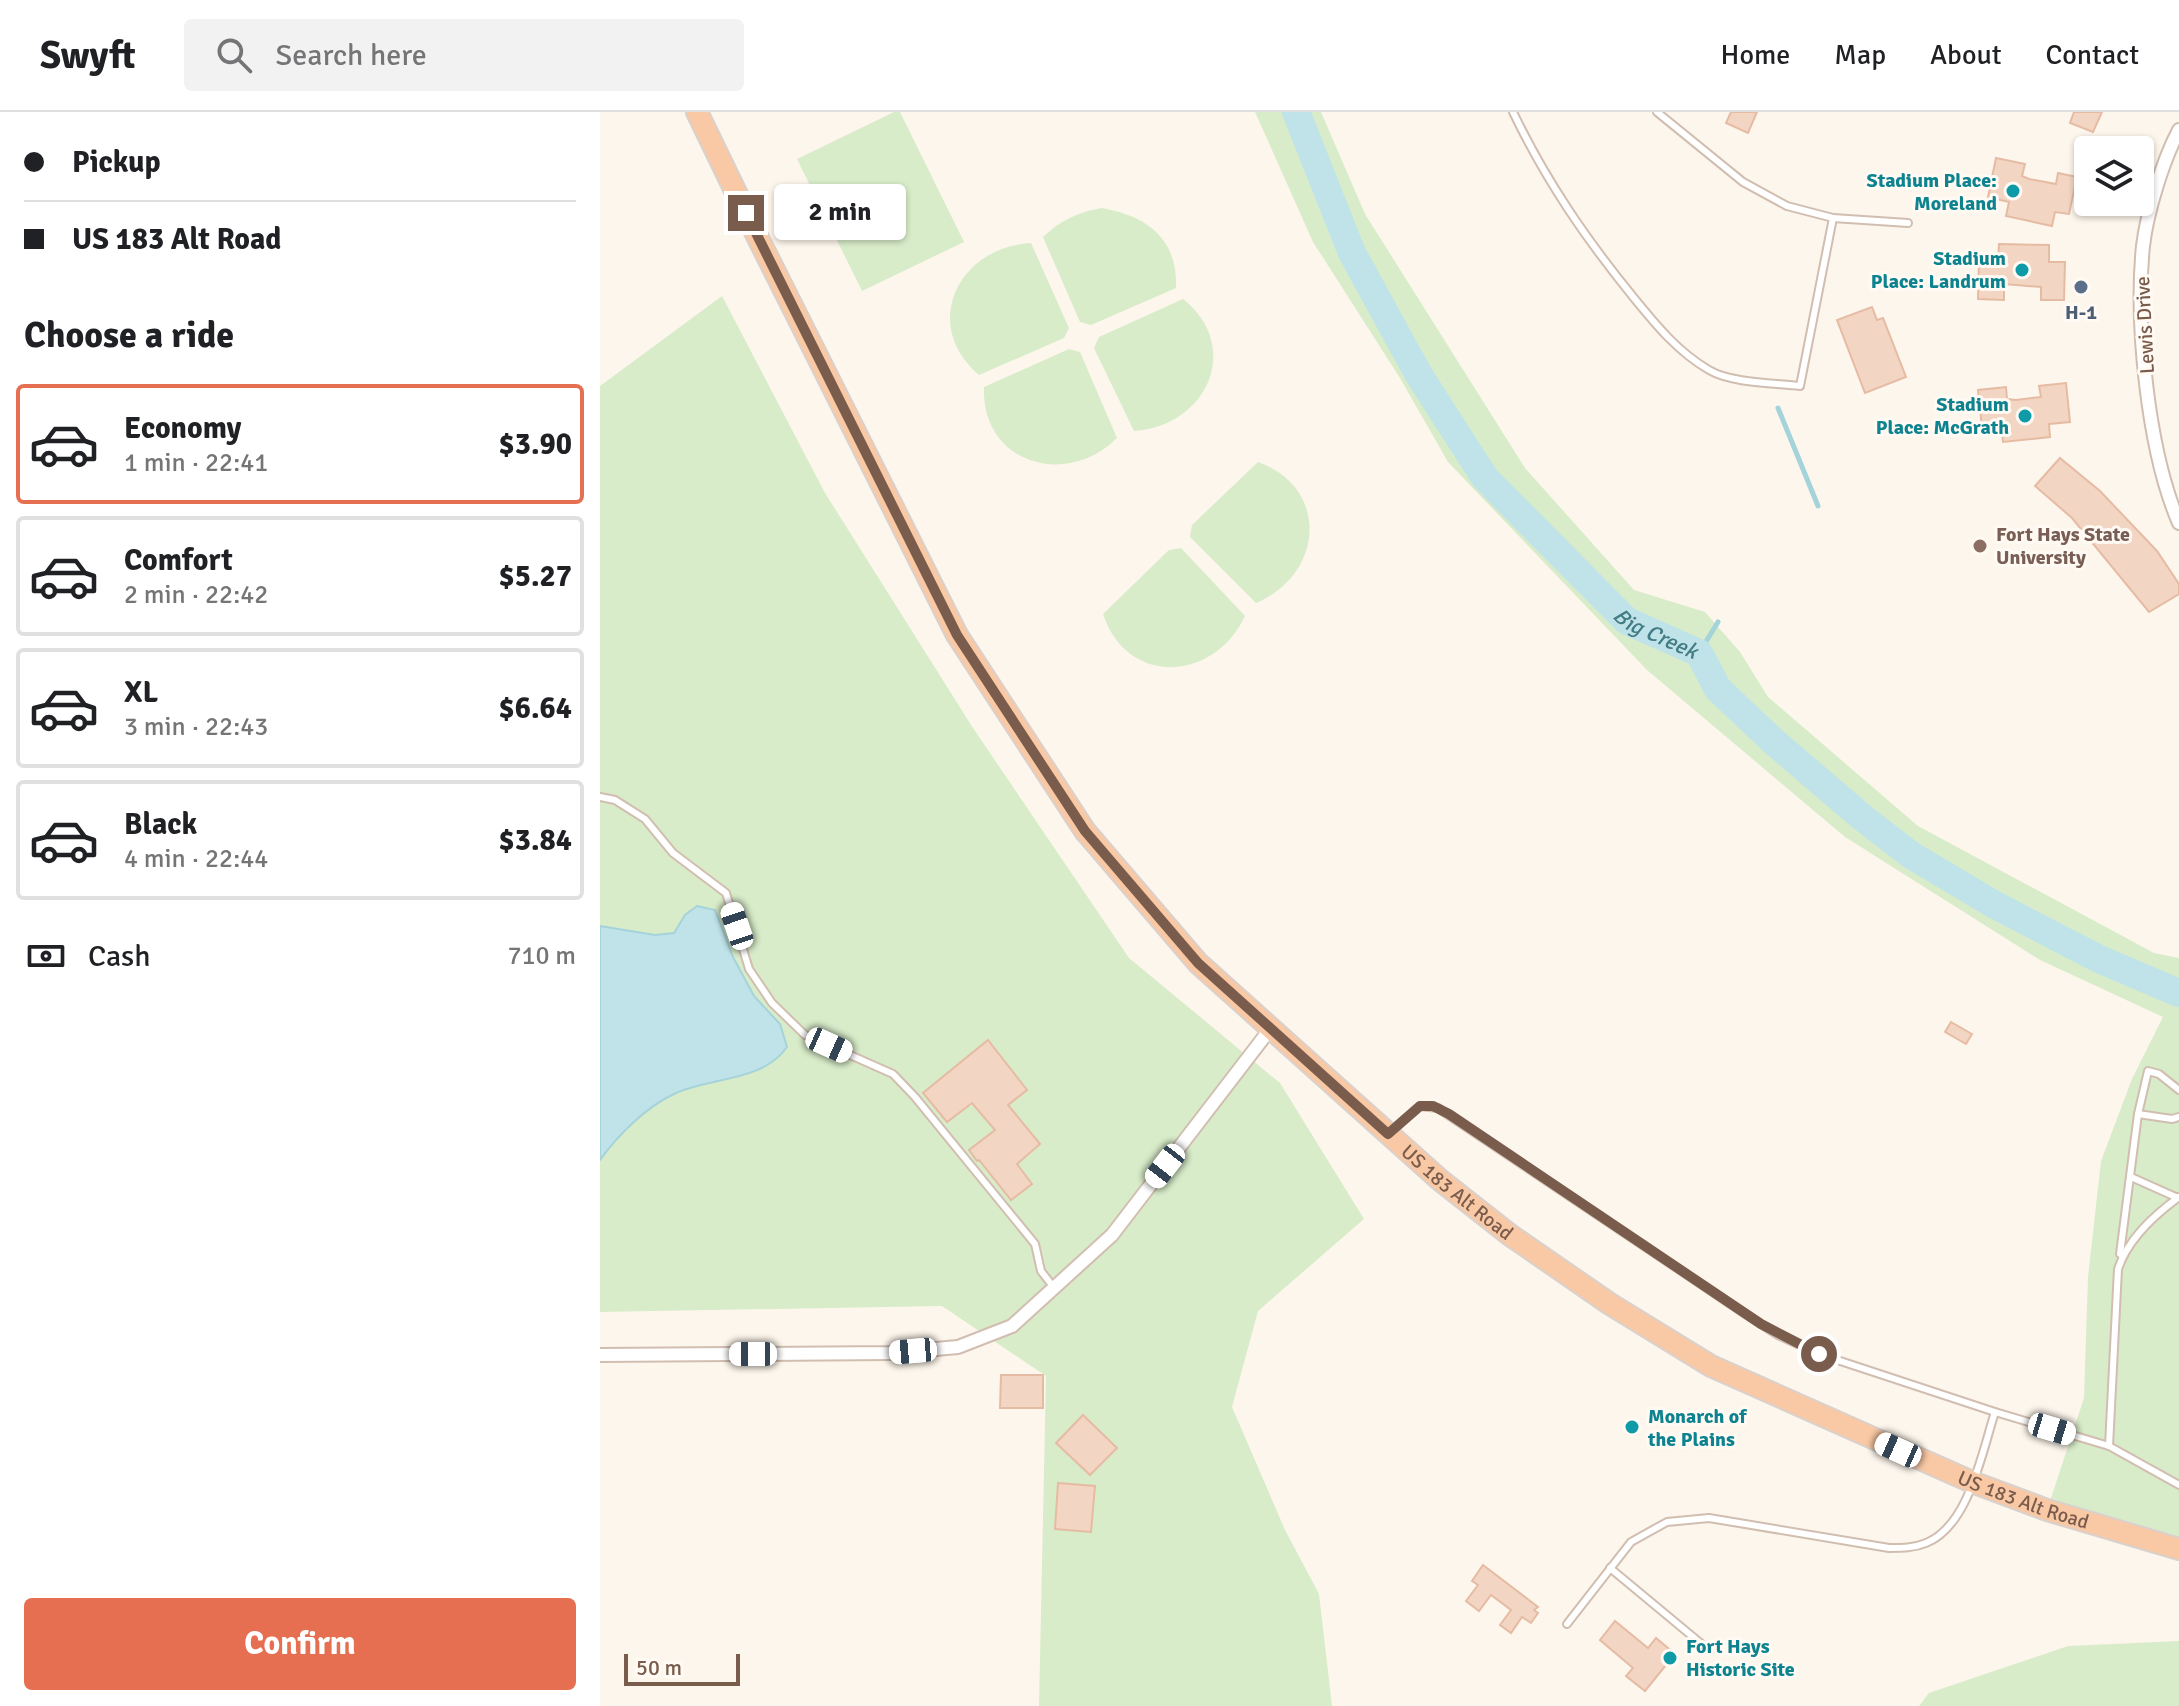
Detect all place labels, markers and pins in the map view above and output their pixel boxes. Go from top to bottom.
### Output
place label: Stadium Place: Moreland [1867,168,1997,216]
marker: Stadium Place: Moreland [2004,182,2022,200]
place label: Stadium Place: Landrum [1871,246,2006,294]
marker: Stadium Place: Landrum [2013,261,2031,279]
marker: H-1 [2072,278,2090,296]
place label: H-1 [2065,300,2097,325]
place label: Stadium Place: McGrath [1876,392,2009,440]
marker: Stadium Place: McGrath [2016,407,2034,425]
place label: Fort Hays State University [1996,522,2130,570]
marker: Fort Hays State University [1971,537,1989,555]
place label: Monarch of the Plains [1647,1404,1748,1452]
marker: Monarch of the Plains [1623,1418,1641,1436]
place label: Fort Hays Historic Site [1686,1634,1795,1682]
marker: Fort Hays Historic Site [1661,1649,1679,1667]

